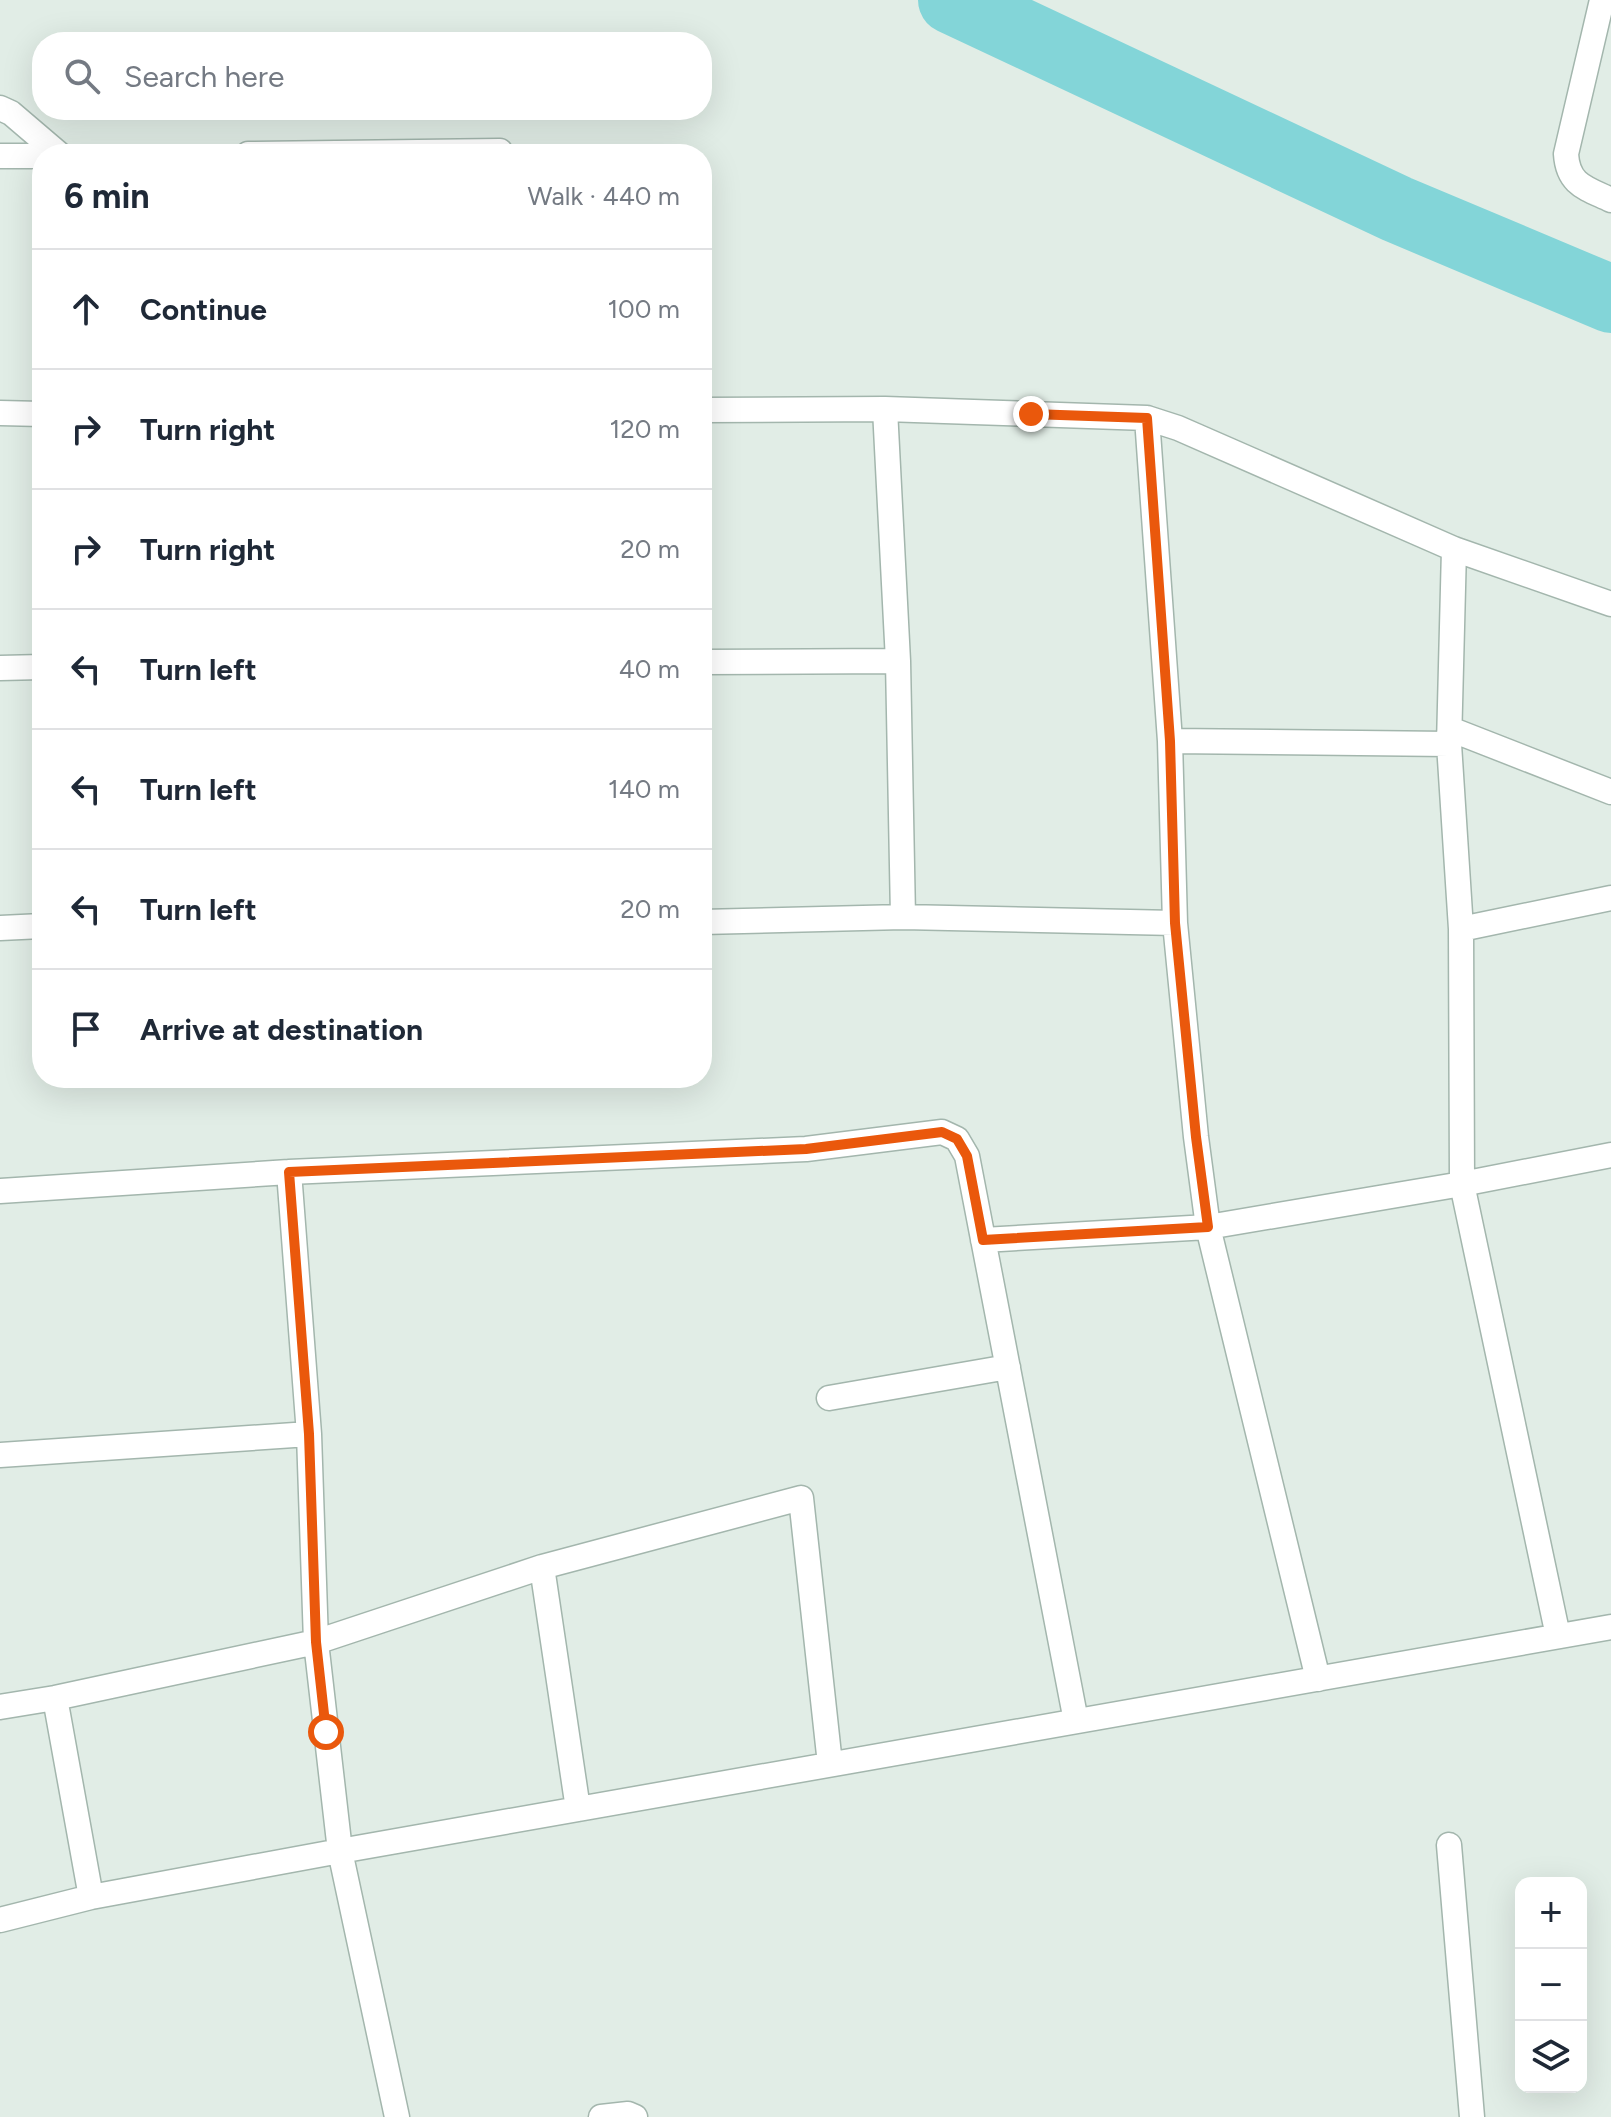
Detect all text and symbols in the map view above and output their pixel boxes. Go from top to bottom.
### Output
search box [32,32,712,120]
icon: search [60,54,104,98]
text: Search here [124,58,284,95]
text: 6 min [64,176,150,217]
text: Walk · 440 m [528,180,680,212]
icon: ahead [64,287,108,331]
text: Continue [140,291,267,328]
text: 100 m [607,293,680,325]
route end [1013,396,1049,432]
icon: right [64,407,108,451]
text: Turn right [140,411,275,448]
text: 120 m [610,413,680,445]
icon: right [64,527,108,571]
text: Turn right [140,531,275,568]
text: 20 m [620,533,680,565]
icon: left [64,647,108,691]
text: Turn left [140,651,257,688]
text: 40 m [619,653,680,685]
icon: left [64,767,108,811]
text: Turn left [140,771,257,808]
text: 140 m [608,773,680,805]
icon: left [64,887,108,931]
text: Turn left [140,891,257,928]
text: 20 m [620,893,680,925]
icon: arrive [64,1007,108,1051]
text: Arrive at destination [140,1011,423,1048]
route start [308,1714,344,1750]
map controls [1515,1877,1587,2093]
button: + [1515,1877,1587,1949]
button: − [1515,1949,1587,2021]
button: layers [1515,2021,1587,2093]

